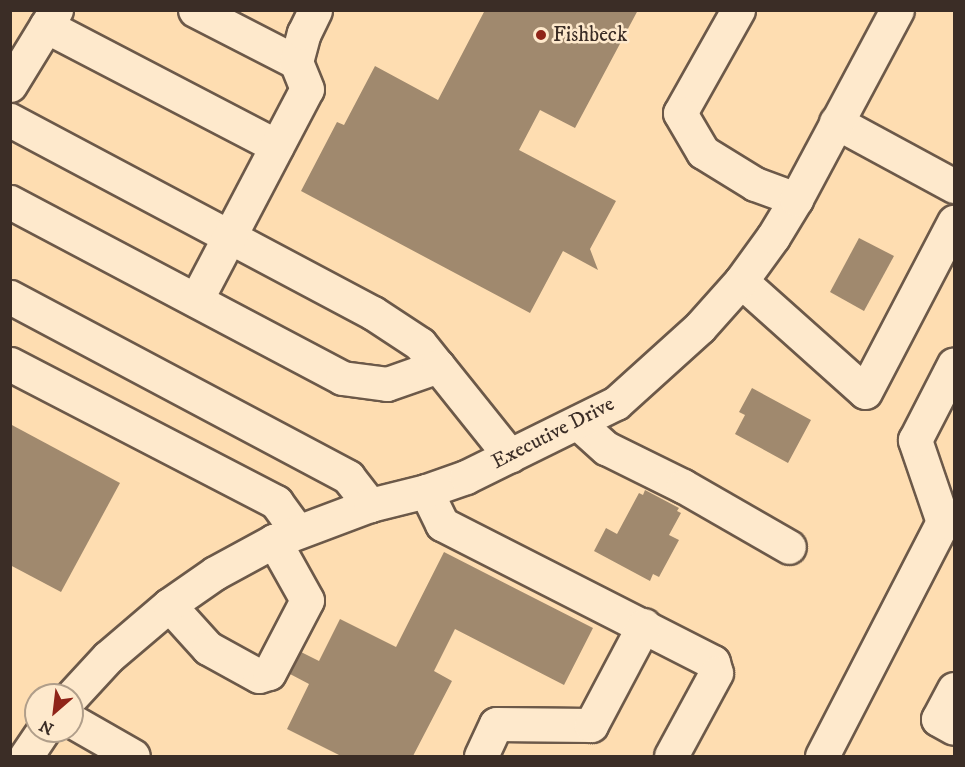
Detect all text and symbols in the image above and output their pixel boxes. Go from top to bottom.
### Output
place label: Fishbeck [553,22,627,48]
marker: Fishbeck [534,28,548,42]
street label: Executive Drive [487,391,619,475]
north arrow [24,683,84,743]
text: N [36,715,57,739]

